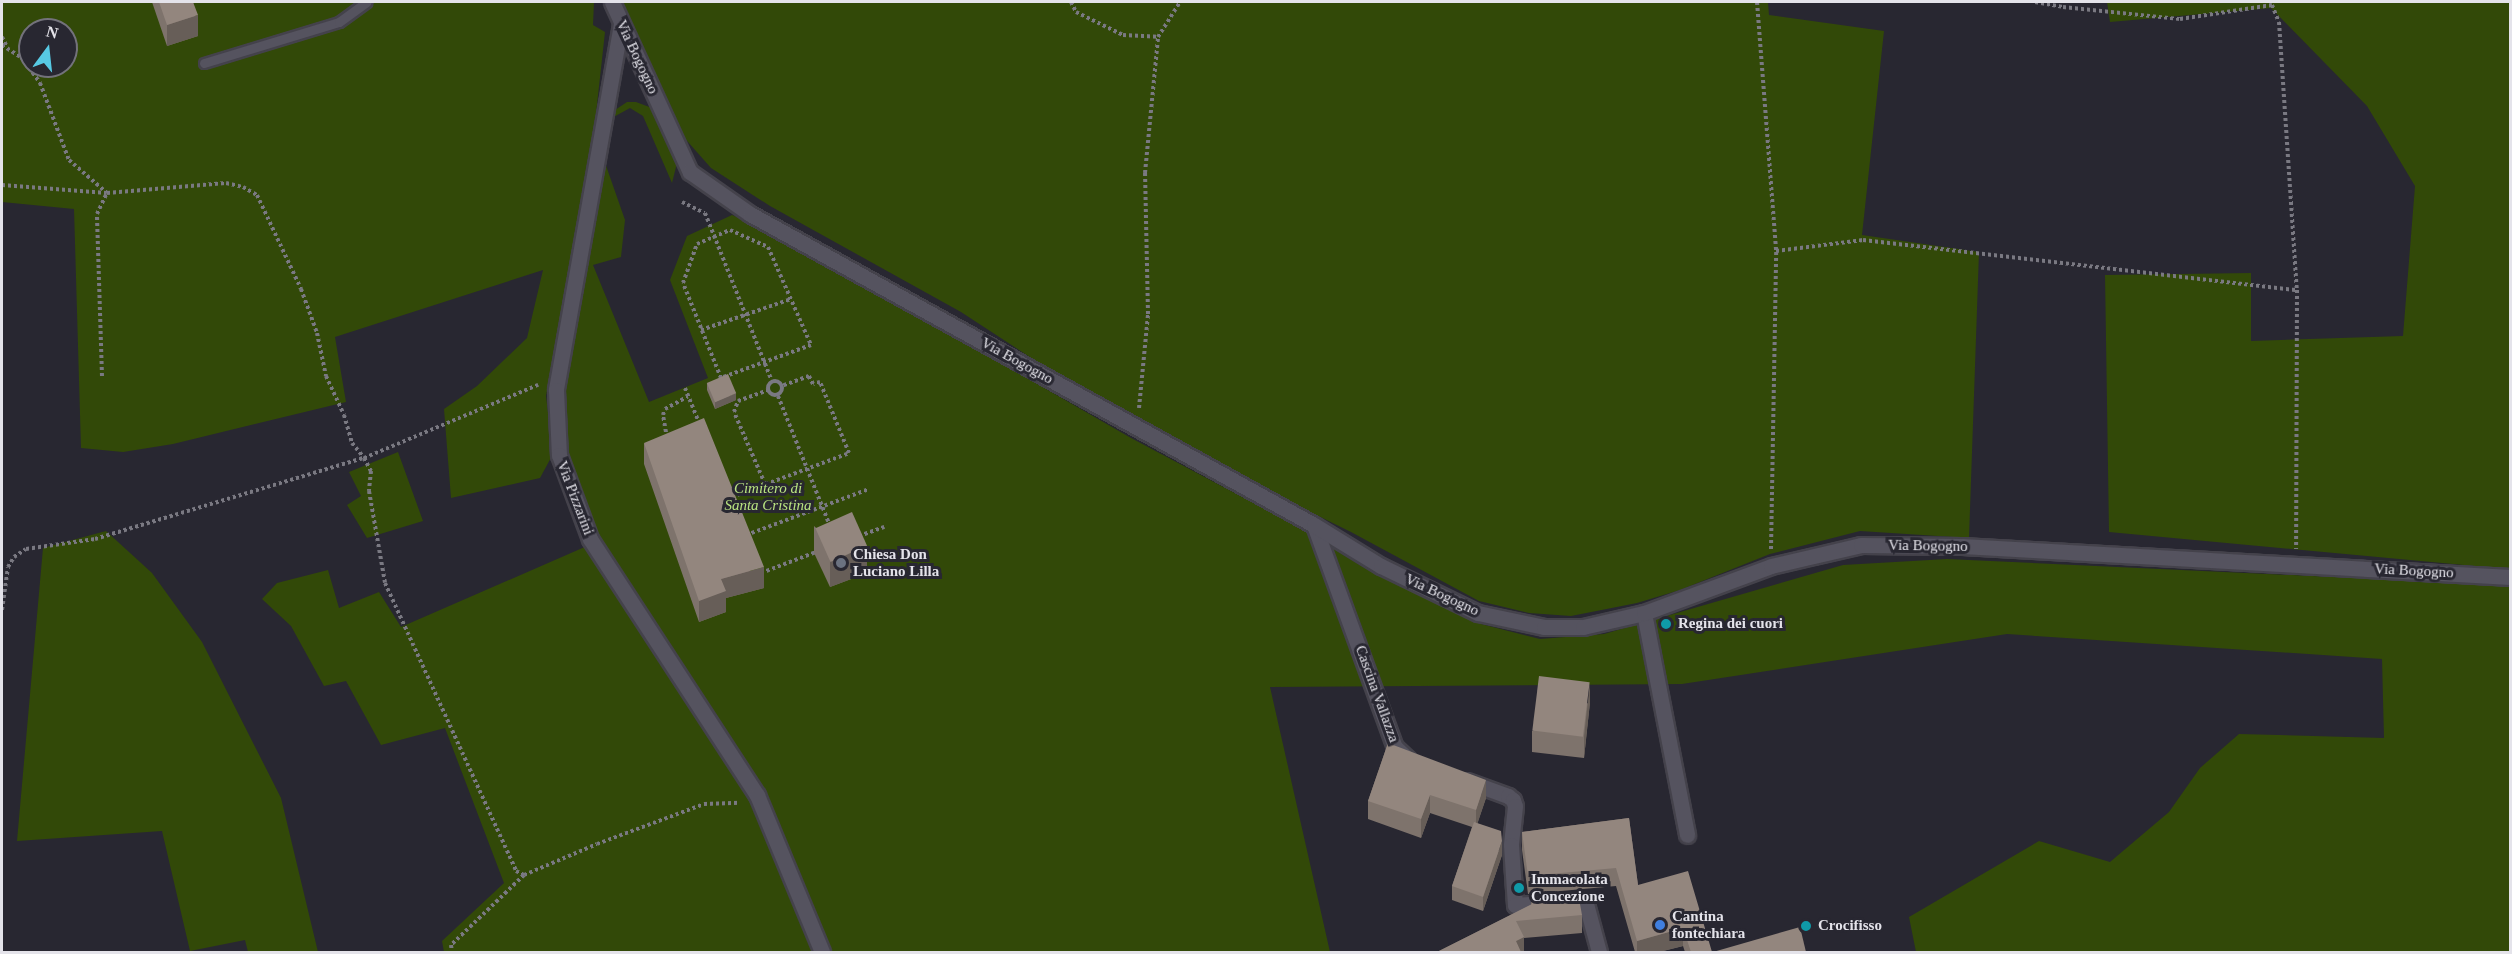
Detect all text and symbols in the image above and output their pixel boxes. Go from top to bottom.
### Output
street label: Via Bogogno [612,17,662,97]
north arrow [18,18,78,78]
text: N [44,22,60,42]
street label: Via Bogogno [978,334,1056,388]
street label: Via Pizzarini [553,458,597,538]
park label: Cimitero di Santa Cristina [724,479,812,514]
street label: Via Bogogno [1888,536,1968,556]
place label: Chiesa Don Luciano Lilla [853,545,939,580]
marker: Chiesa Don Luciano Lilla [834,556,848,570]
street label: Via Bogogno [2374,560,2454,582]
street label: Via Bogogno [1402,570,1482,620]
place label: Regina dei cuori [1678,615,1783,633]
marker: Regina dei cuori [1659,617,1673,631]
street label: Cascina Vallazza [1351,643,1403,745]
place label: Immacolata Concezione [1531,870,1608,905]
marker: Immacolata Concezione [1512,881,1526,895]
place label: Cantina fontechiara [1672,907,1745,942]
place label: Crocifisso [1818,917,1882,935]
marker: Cantina fontechiara [1653,918,1667,932]
marker: Crocifisso [1799,919,1813,933]

